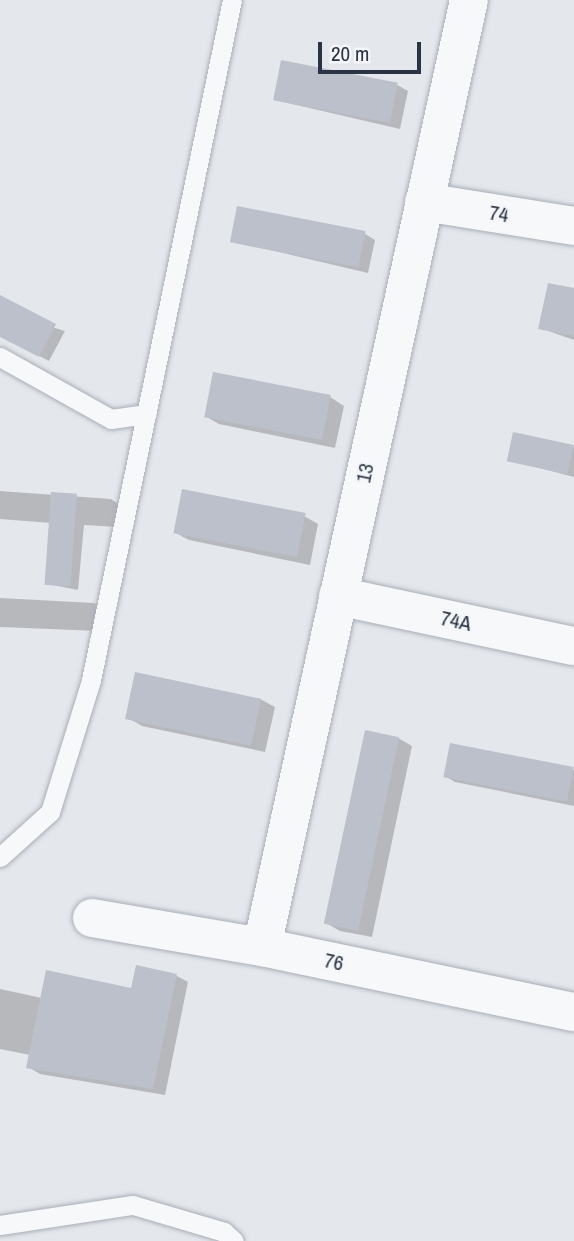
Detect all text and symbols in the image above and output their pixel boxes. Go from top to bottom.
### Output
scale bar [322,28,425,72]
text: 20 m [331,39,369,68]
street label: 74 [488,200,510,228]
street label: 13 [351,461,379,485]
street label: 74A [438,605,474,637]
street label: 76 [322,948,346,976]

